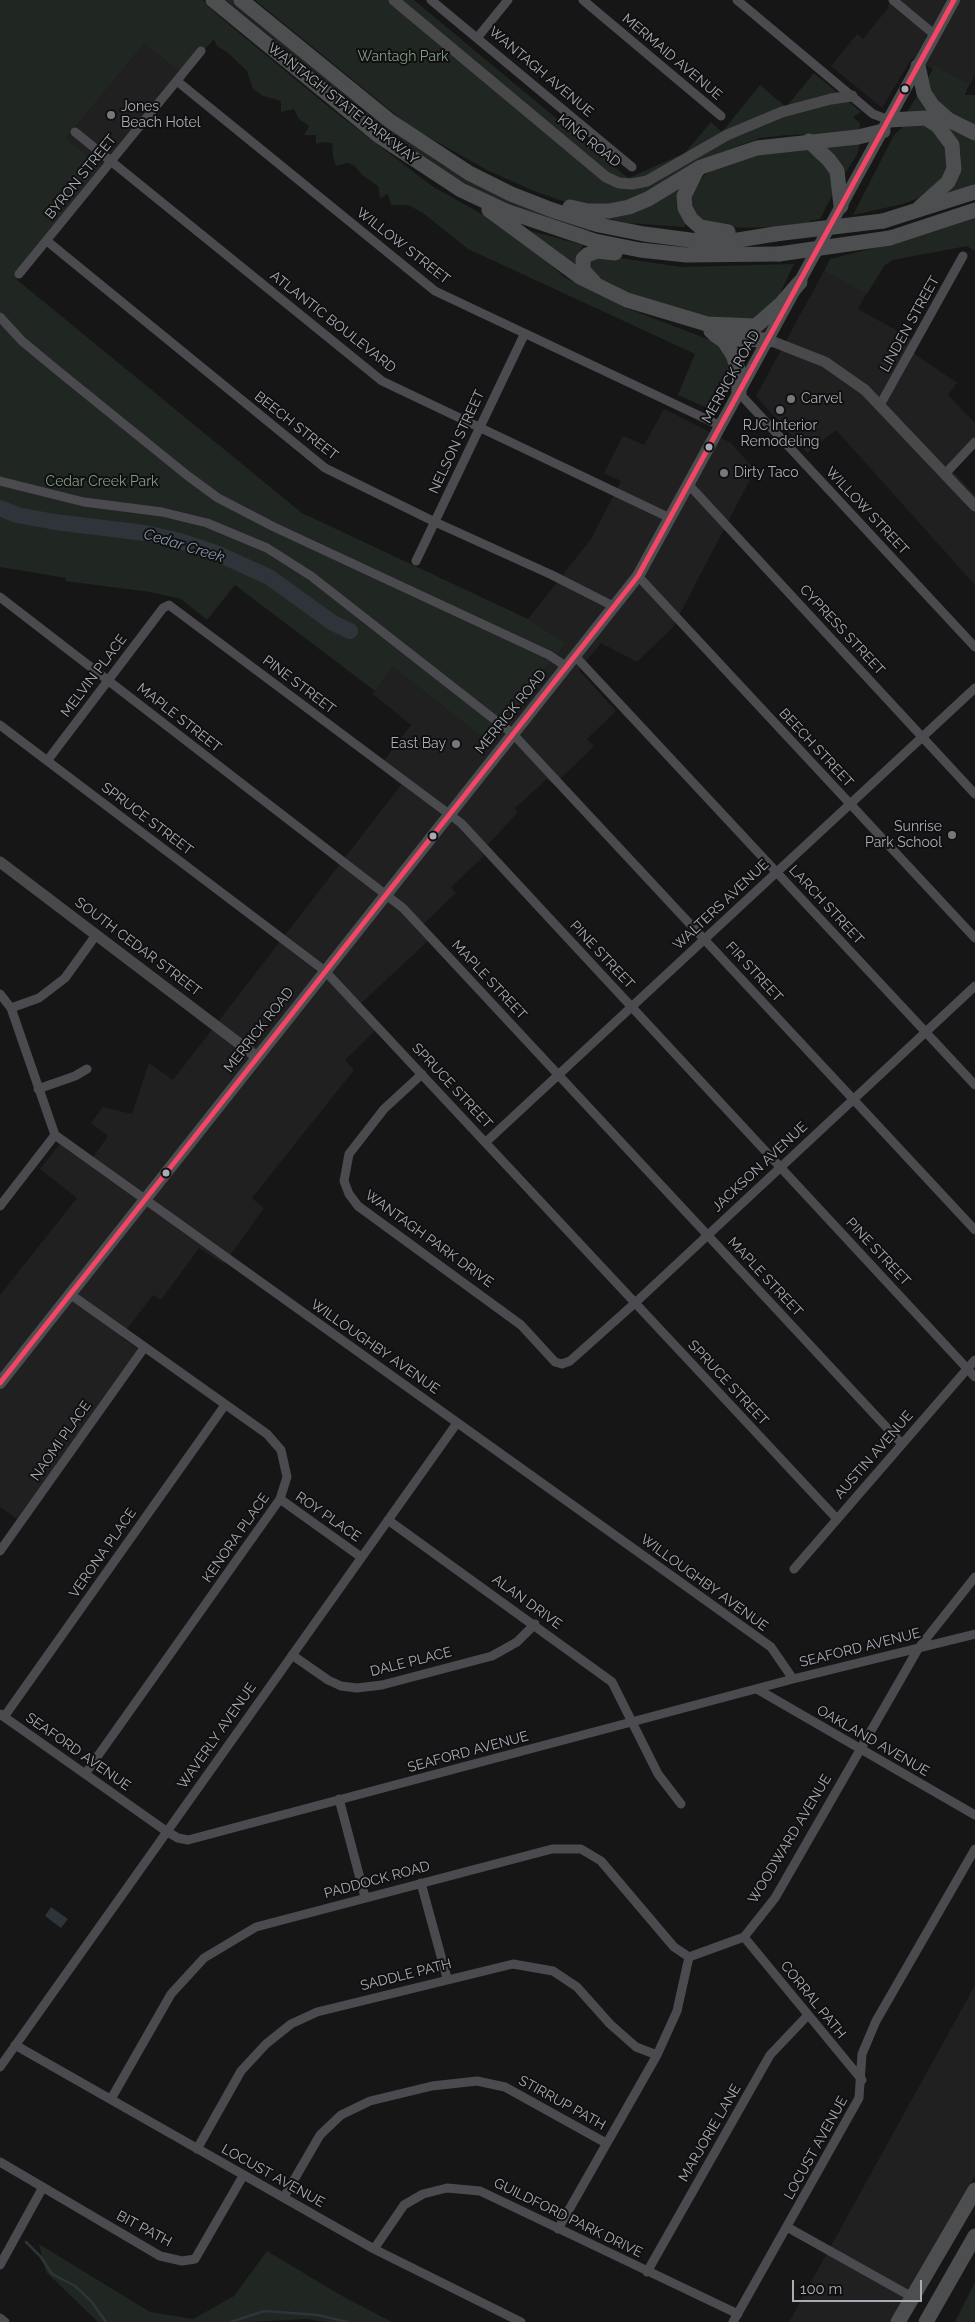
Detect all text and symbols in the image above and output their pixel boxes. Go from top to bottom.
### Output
street label: MERMAID AVENUE [619,10,725,104]
street label: WANTAGH AVENUE [485,23,597,121]
street label: WANTAGH STATE PARKWAY [264,40,422,168]
park label: Wantagh Park [358,49,448,65]
unlabelled marker [900,84,910,94]
place label: Jones Beach Hotel [121,99,201,132]
marker: Jones Beach Hotel [105,109,117,121]
street label: KING ROAD [554,111,624,171]
street label: BYRON STREET [42,131,120,223]
street label: WILLOW STREET [353,204,453,288]
street label: ATLANTIC BOULEVARD [267,268,399,376]
street label: LINDEN STREET [877,273,943,375]
street label: MERRICK ROAD [699,328,763,426]
street label: NELSON STREET [426,387,488,497]
street label: BEECH STREET [251,388,341,464]
place label: Carvel [801,391,842,407]
marker: Carvel [785,393,797,405]
marker: RJC Interior Remodeling [774,404,786,416]
place label: RJC Interior Remodeling [741,418,819,451]
unlabelled marker [704,442,714,452]
street label: WILLOW STREET [822,464,912,558]
place label: Dirty Taco [734,465,798,481]
marker: Dirty Taco [718,467,730,479]
park label: Cedar Creek Park [46,474,158,490]
water label: Cedar Creek [141,525,227,567]
street label: CYPRESS STREET [796,581,888,679]
street label: MELVIN PLACE [58,631,130,721]
street label: PINE STREET [259,652,339,718]
street label: MERRICK ROAD [472,666,550,758]
street label: MAPLE STREET [133,680,225,756]
street label: BEECH STREET [775,705,857,791]
place label: East Bay [391,736,446,752]
marker: East Bay [450,738,462,750]
street label: SPRUCE STREET [98,779,196,859]
place label: Sunrise Park School [865,819,942,852]
marker: Sunrise Park School [946,829,958,841]
unlabelled marker [428,831,438,841]
street label: WALTERS AVENUE [670,856,772,954]
street label: LARCH STREET [785,862,867,948]
street label: SOUTH CEDAR STREET [72,894,204,1000]
street label: PINE STREET [566,918,638,992]
street label: MAPLE STREET [448,937,530,1023]
street label: FIR STREET [722,938,786,1006]
street label: MERRICK ROAD [221,984,297,1076]
street label: SPRUCE STREET [408,1040,496,1132]
street label: JACKSON AVENUE [709,1119,811,1215]
unlabelled marker [161,1168,171,1178]
street label: WANTAGH PARK DRIVE [362,1187,496,1291]
street label: PINE STREET [842,1215,914,1289]
street label: MAPLE STREET [724,1234,806,1320]
street label: WILLOUGHBY AVENUE [307,1296,443,1398]
street label: SPRUCE STREET [684,1337,772,1429]
street label: NAOMI PLACE [27,1398,95,1484]
street label: AUSTIN AVENUE [831,1408,917,1502]
street label: ROY PLACE [292,1488,364,1546]
street label: KENORA PLACE [199,1490,273,1586]
street label: VERONA PLACE [66,1505,140,1601]
street label: WILLOUGHBY AVENUE [637,1531,771,1635]
street label: ALAN DRIVE [489,1571,565,1633]
street label: SEAFORD AVENUE [798,1625,922,1671]
street label: DALE PLACE [368,1644,454,1680]
street label: WAVERLY AVENUE [174,1680,260,1792]
street label: OAKLAND AVENUE [814,1702,932,1780]
street label: SEAFORD AVENUE [22,1709,134,1795]
street label: SEAFORD AVENUE [406,1728,530,1776]
street label: WOODWARD AVENUE [745,1771,835,1907]
street label: PADDOCK ROAD [322,1858,432,1902]
street label: SADDLE PATH [359,1956,453,1994]
street label: CORRAL PATH [777,1958,849,2042]
street label: STIRRUP PATH [515,2072,609,2134]
street label: MARJORIE LANE [675,2081,745,2185]
street label: LOCUST AVENUE [781,2093,851,2203]
street label: LOCUST AVENUE [218,2141,328,2211]
street label: GUILDFORD PARK DRIVE [491,2175,645,2261]
street label: BIT PATH [113,2207,175,2251]
scale bar [795,2270,925,2302]
text: 100 m [800,2280,842,2298]

